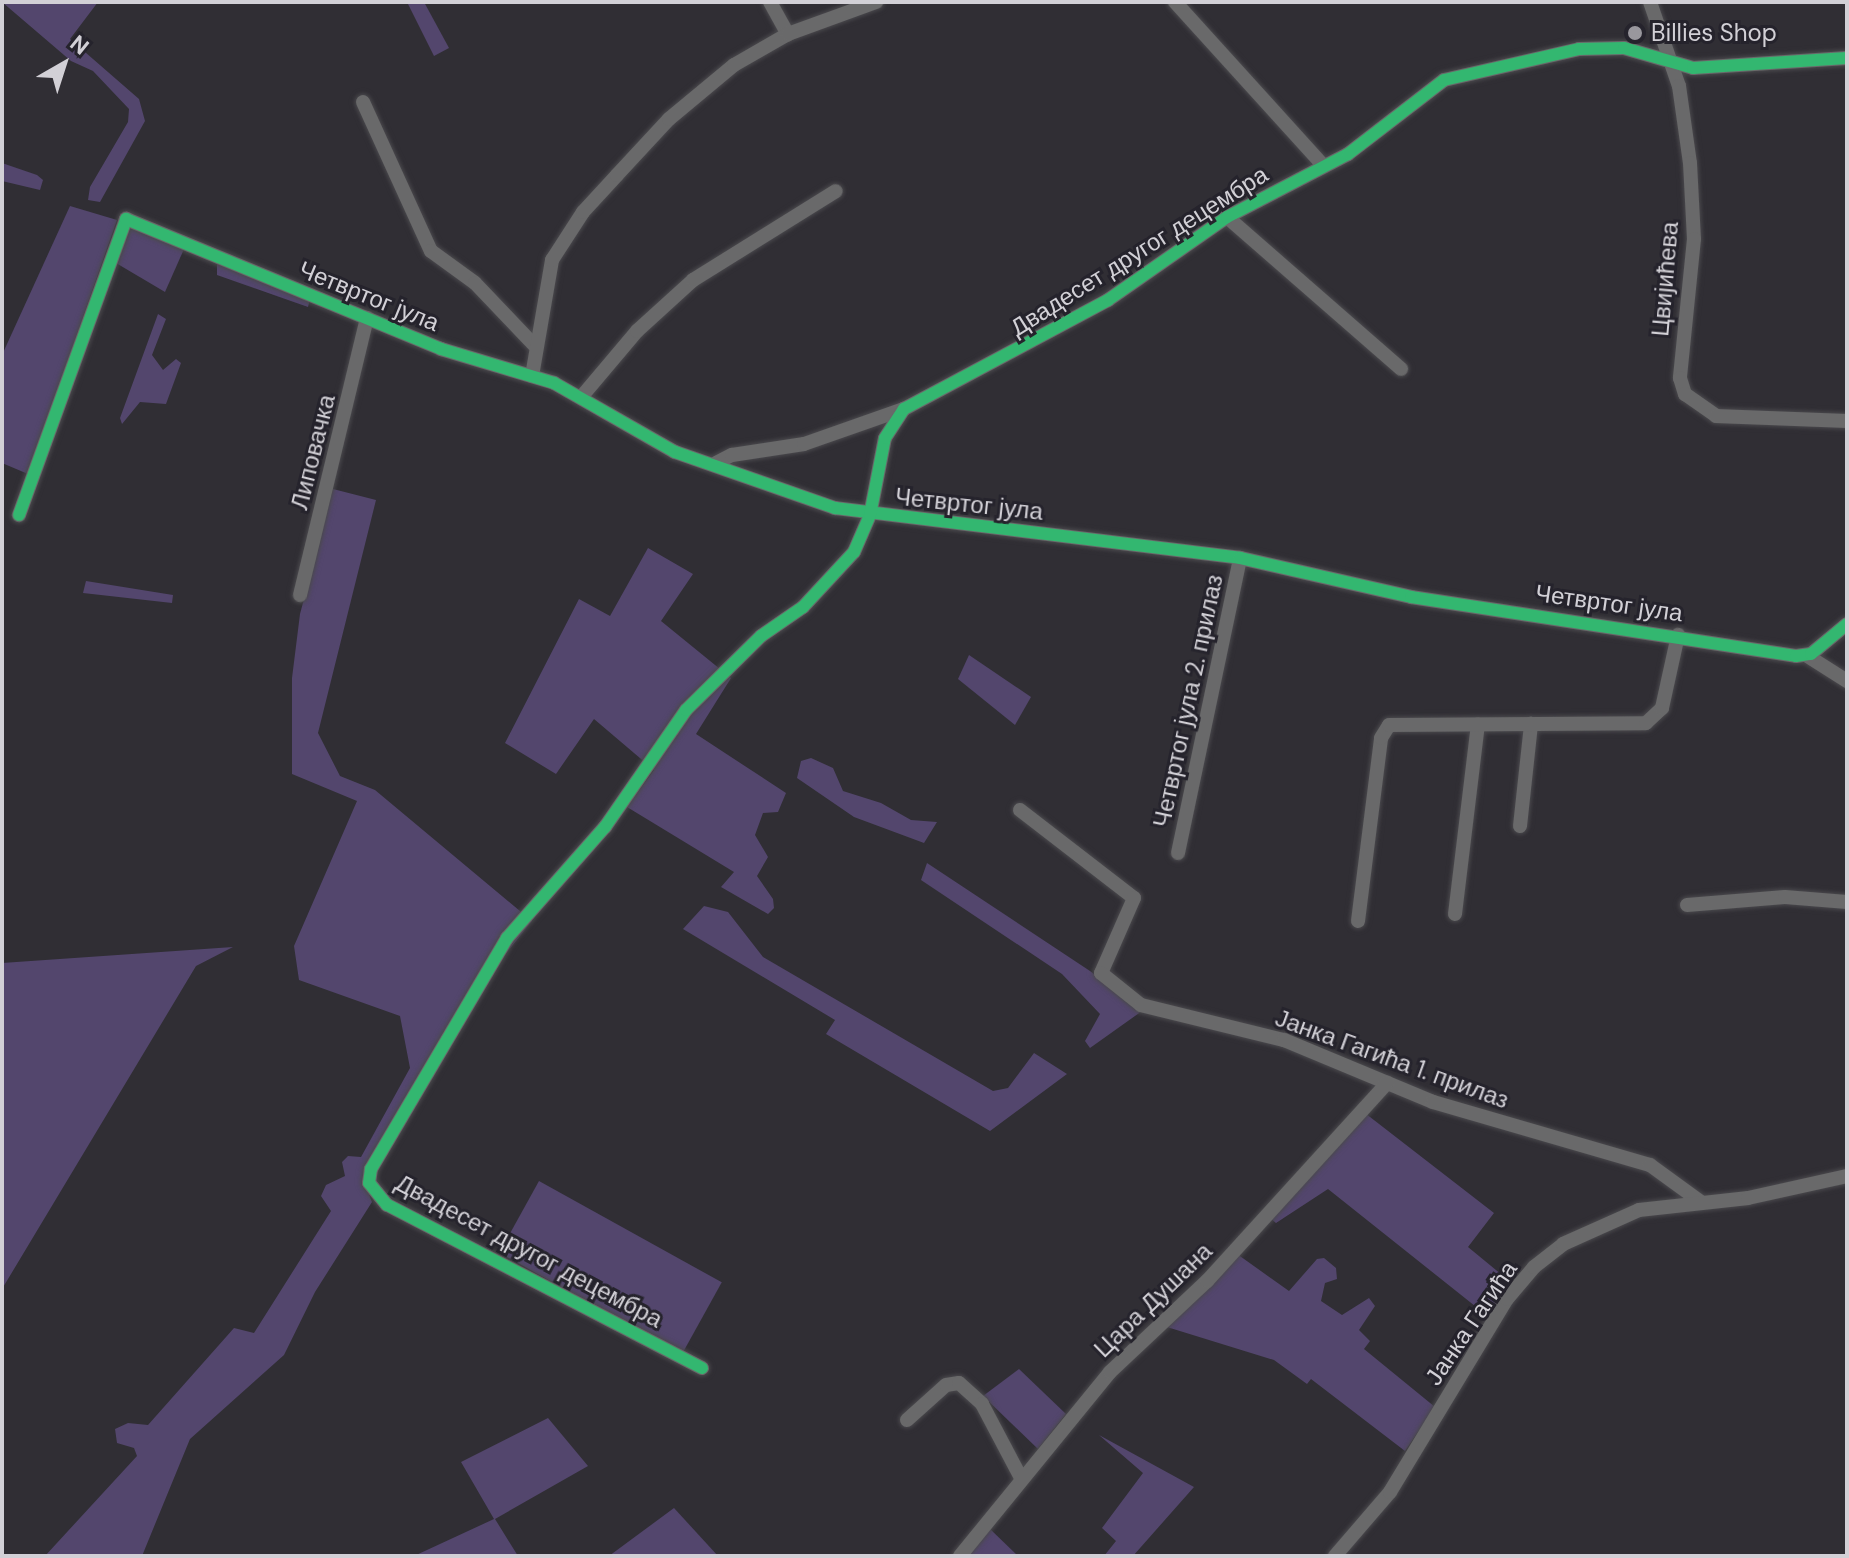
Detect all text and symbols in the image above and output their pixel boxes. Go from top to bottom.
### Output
place label: Billies Shop [1651,19,1777,47]
north arrow [24,24,104,104]
marker: Billies Shop [1626,24,1644,42]
text: N [64,29,95,61]
street label: Двадесет другог децембра [1005,160,1273,342]
street label: Цвијићева [1646,220,1684,338]
street label: Четвртог јула [295,255,443,337]
street label: Липовачка [285,391,341,513]
street label: Четвртог јула [894,482,1044,526]
street label: Четвртог јула 2. прилаз [1147,572,1229,830]
street label: Четвртог јула [1533,578,1685,628]
street label: Јанка Гагића 1. прилаз [1271,1003,1513,1115]
street label: Двадесет другог децембра [391,1168,667,1334]
street label: Цара Душана [1088,1237,1218,1363]
street label: Јанка Гагића [1419,1256,1523,1390]

